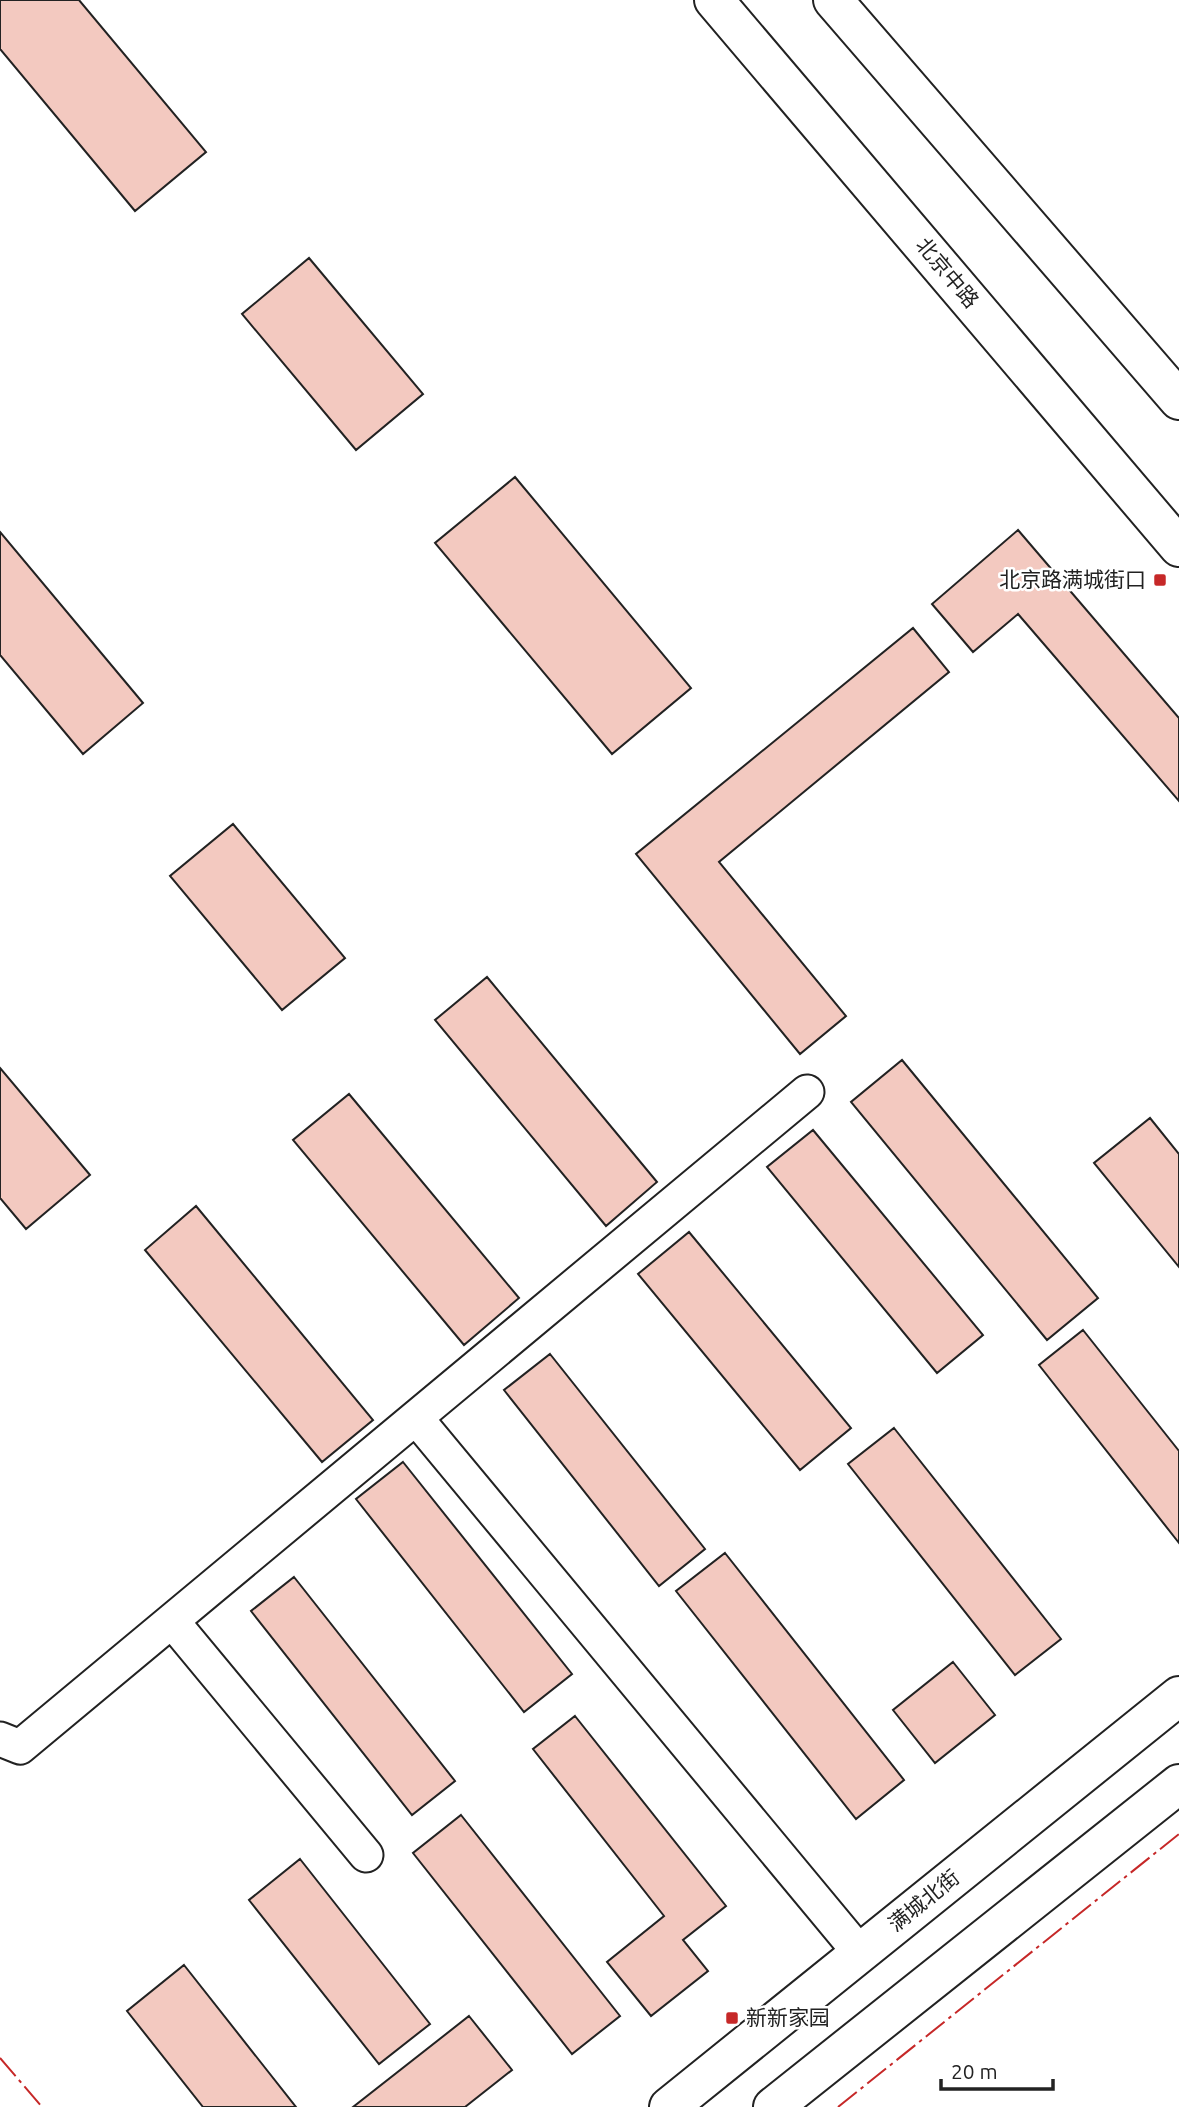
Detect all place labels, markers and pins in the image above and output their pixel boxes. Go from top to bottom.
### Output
place label: 北京路满城街口 [999,567,1146,591]
marker: 北京路满城街口 [1152,572,1168,588]
place label: 新新家园 [746,2005,830,2029]
marker: 新新家园 [724,2010,740,2026]

